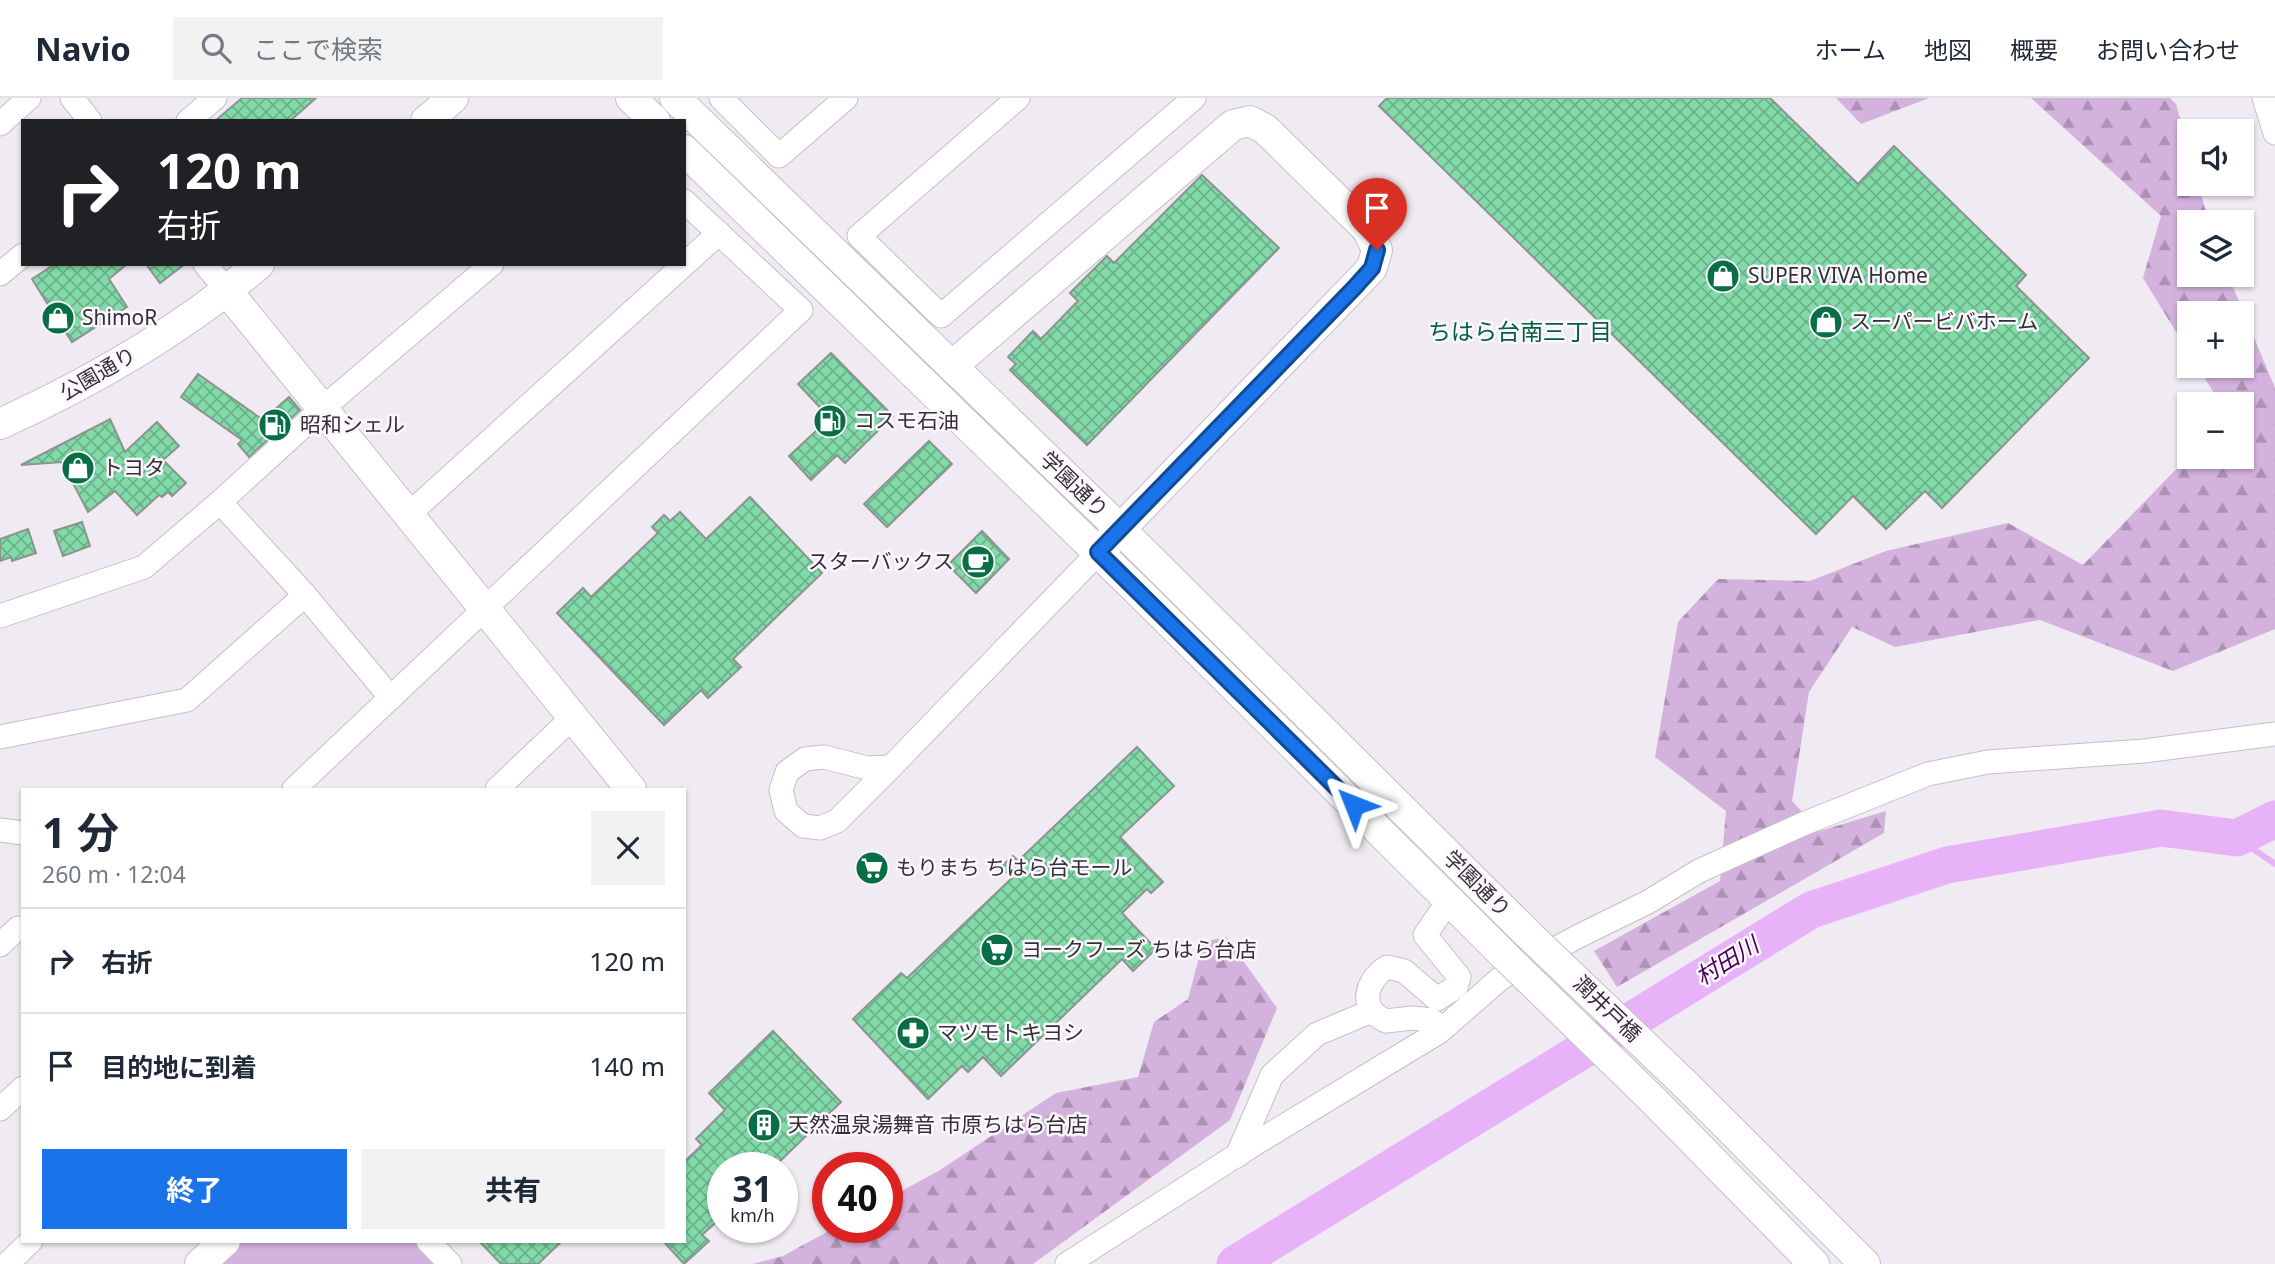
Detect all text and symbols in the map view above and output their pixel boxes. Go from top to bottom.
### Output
search box [173,17,663,80]
text: Navio [35,26,131,71]
icon: search [197,29,235,67]
text: ここで検索 [253,31,383,67]
text: ホーム [1815,33,1886,66]
text: 地図 [1924,33,1972,66]
text: 概要 [2010,33,2058,66]
text: お問い合わせ [2096,33,2240,66]
map controls [2177,119,2254,469]
button: sound [2177,119,2254,196]
text: 120 m [157,137,302,203]
icon: right [42,147,133,238]
pin [1347,178,1407,250]
icon: arrive [1358,189,1396,227]
text: 右折 [157,203,221,246]
button: layers [2177,210,2254,287]
shop icon: SUPER VIVA Home [1704,257,1742,295]
place label: SUPER VIVA Home [1748,261,1928,289]
shop icon: ShimoR [39,299,77,337]
button: + [2177,301,2254,378]
place label: ShimoR [82,303,157,331]
shop icon: スーパービバホーム [1807,303,1845,341]
place label: スーパービバホーム [1850,307,2038,335]
district label: ちはら台南三丁目 [1428,315,1612,347]
street label: 公園通り [54,340,141,406]
button: − [2177,392,2254,469]
fuel station icon: コスモ石油 [811,402,849,440]
fuel station icon: 昭和シェル [256,406,294,444]
place label: コスモ石油 [854,406,959,434]
place label: 昭和シェル [300,410,405,438]
street label: 学園通り [1035,445,1115,524]
shop icon: トヨタ [59,449,97,487]
place label: トヨタ [102,453,165,481]
cafe icon: スターバックス [959,543,997,581]
place label: スターバックス [808,547,954,575]
position arrow [1317,768,1391,842]
text: 1 分 [42,803,119,860]
button: close [591,811,665,885]
street label: 学園通り [1438,844,1517,923]
supermarket icon: もりまち ちはら台モール [853,849,891,887]
place label: もりまち ちはら台モール [896,853,1132,881]
text: 260 m · 12:04 [42,858,186,890]
water label: 村田川 [1689,927,1767,992]
supermarket icon: ヨークフーズ ちはら台店 [978,931,1016,969]
place label: ヨークフーズ ちはら台店 [1021,935,1256,963]
icon: right [42,942,80,980]
text: 120 m [589,943,665,979]
text: 右折 [101,944,153,980]
street label: 潤井戸橋 [1568,969,1648,1048]
pharmacy icon: マツモトキヨシ [894,1014,932,1052]
place label: マツモトキヨシ [937,1018,1084,1046]
icon: arrive [42,1047,80,1085]
text: 140 m [589,1048,665,1084]
text: 目的地に到着 [101,1049,257,1085]
building icon: 天然温泉湯舞音 市原ちはら台店 [745,1106,783,1144]
place label: 天然温泉湯舞音 市原ちはら台店 [788,1110,1087,1138]
button: 終了 [42,1149,347,1229]
button: 共有 [361,1149,665,1229]
speed limit sign: 40 [812,1152,903,1243]
text: 31 [732,1165,773,1212]
text: km/h [730,1203,775,1227]

